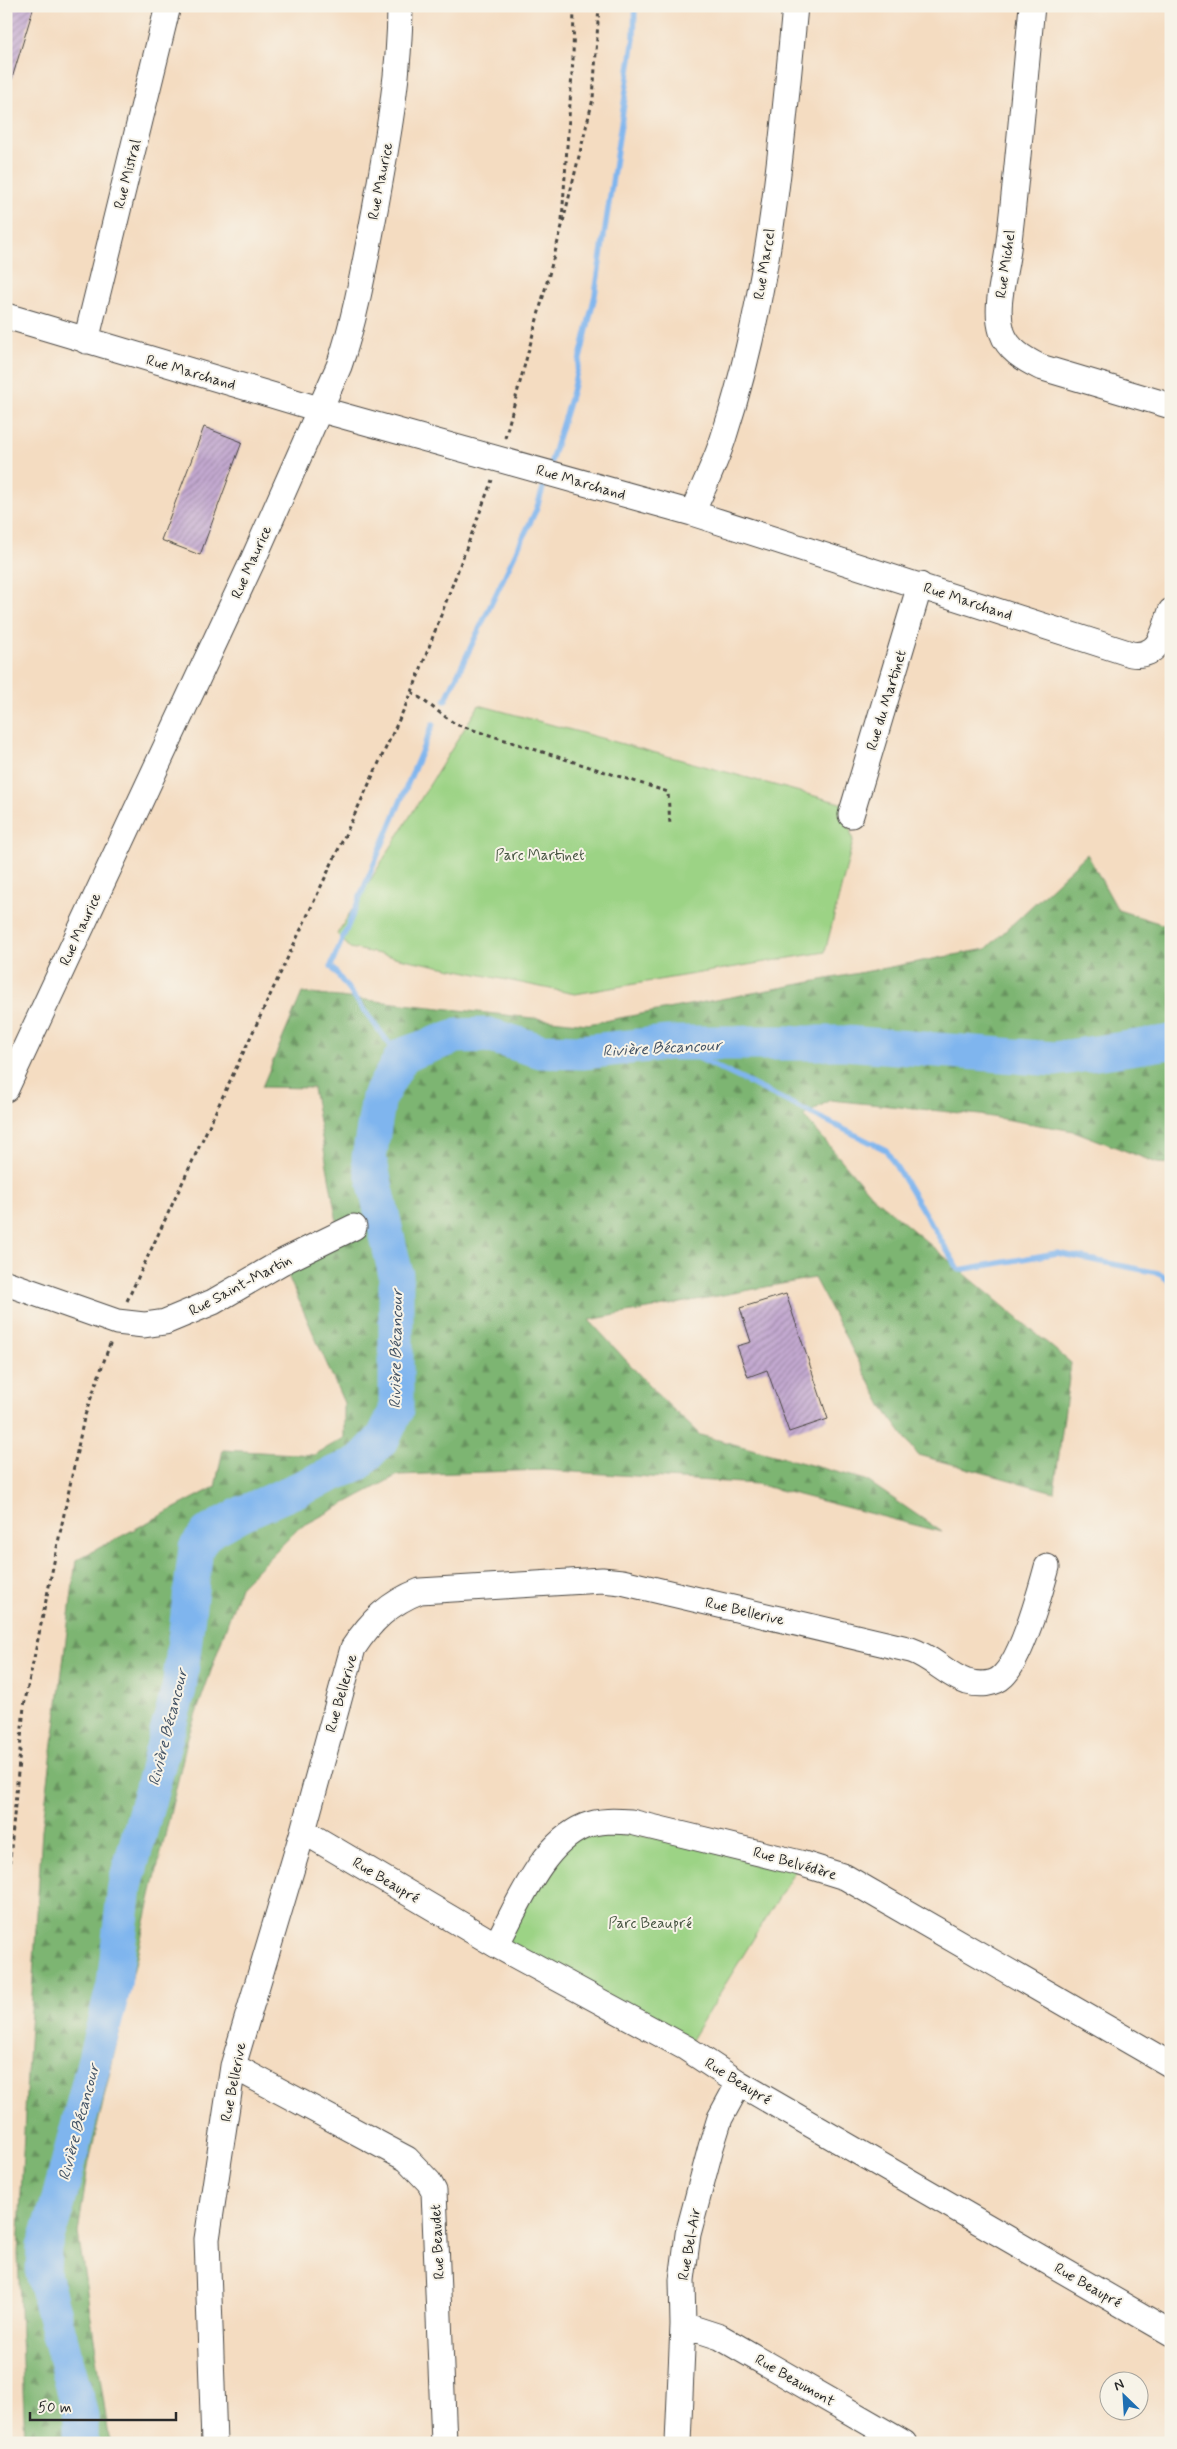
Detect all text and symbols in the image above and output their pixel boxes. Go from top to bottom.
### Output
street label: Rue Mistral [110,137,146,211]
street label: Rue Maurice [364,141,398,222]
street label: Rue Marcel [750,227,780,301]
street label: Rue Michel [991,229,1021,300]
street label: Rue Marchand [144,351,238,395]
street label: Rue Marchand [534,461,628,505]
street label: Rue Maurice [227,523,277,602]
street label: Rue Marchand [921,578,1015,626]
street label: Rue du Martinet [862,647,912,753]
park label: Parc Martinet [495,846,585,866]
street label: Rue Maurice [55,890,107,969]
water label: Rivière Bécancour [602,1035,725,1062]
street label: Rue Saint-Martin [186,1250,295,1321]
water label: Rivière Bécancour [385,1287,408,1409]
street label: Rue Bellerive [703,1593,786,1631]
street label: Rue Bellerive [321,1652,363,1735]
water label: Rivière Bécancour [144,1665,194,1788]
street label: Rue Belvédère [750,1842,839,1885]
street label: Rue Beaupré [348,1853,423,1909]
park label: Parc Beaupré [608,1914,692,1934]
street label: Rue Bellerive [216,2041,251,2124]
street label: Rue Beaupré [700,2054,775,2110]
water label: Rivière Bécancour [54,2060,106,2183]
street label: Rue Beaudet [426,2204,450,2280]
street label: Rue Bel-Air [674,2206,706,2282]
street label: Rue Beaupré [1050,2259,1125,2313]
street label: Rue Beaumont [751,2350,838,2412]
north arrow [1100,2372,1150,2422]
text: N [1111,2375,1127,2395]
scale bar [30,2389,176,2421]
text: 50 m [38,2398,72,2418]

